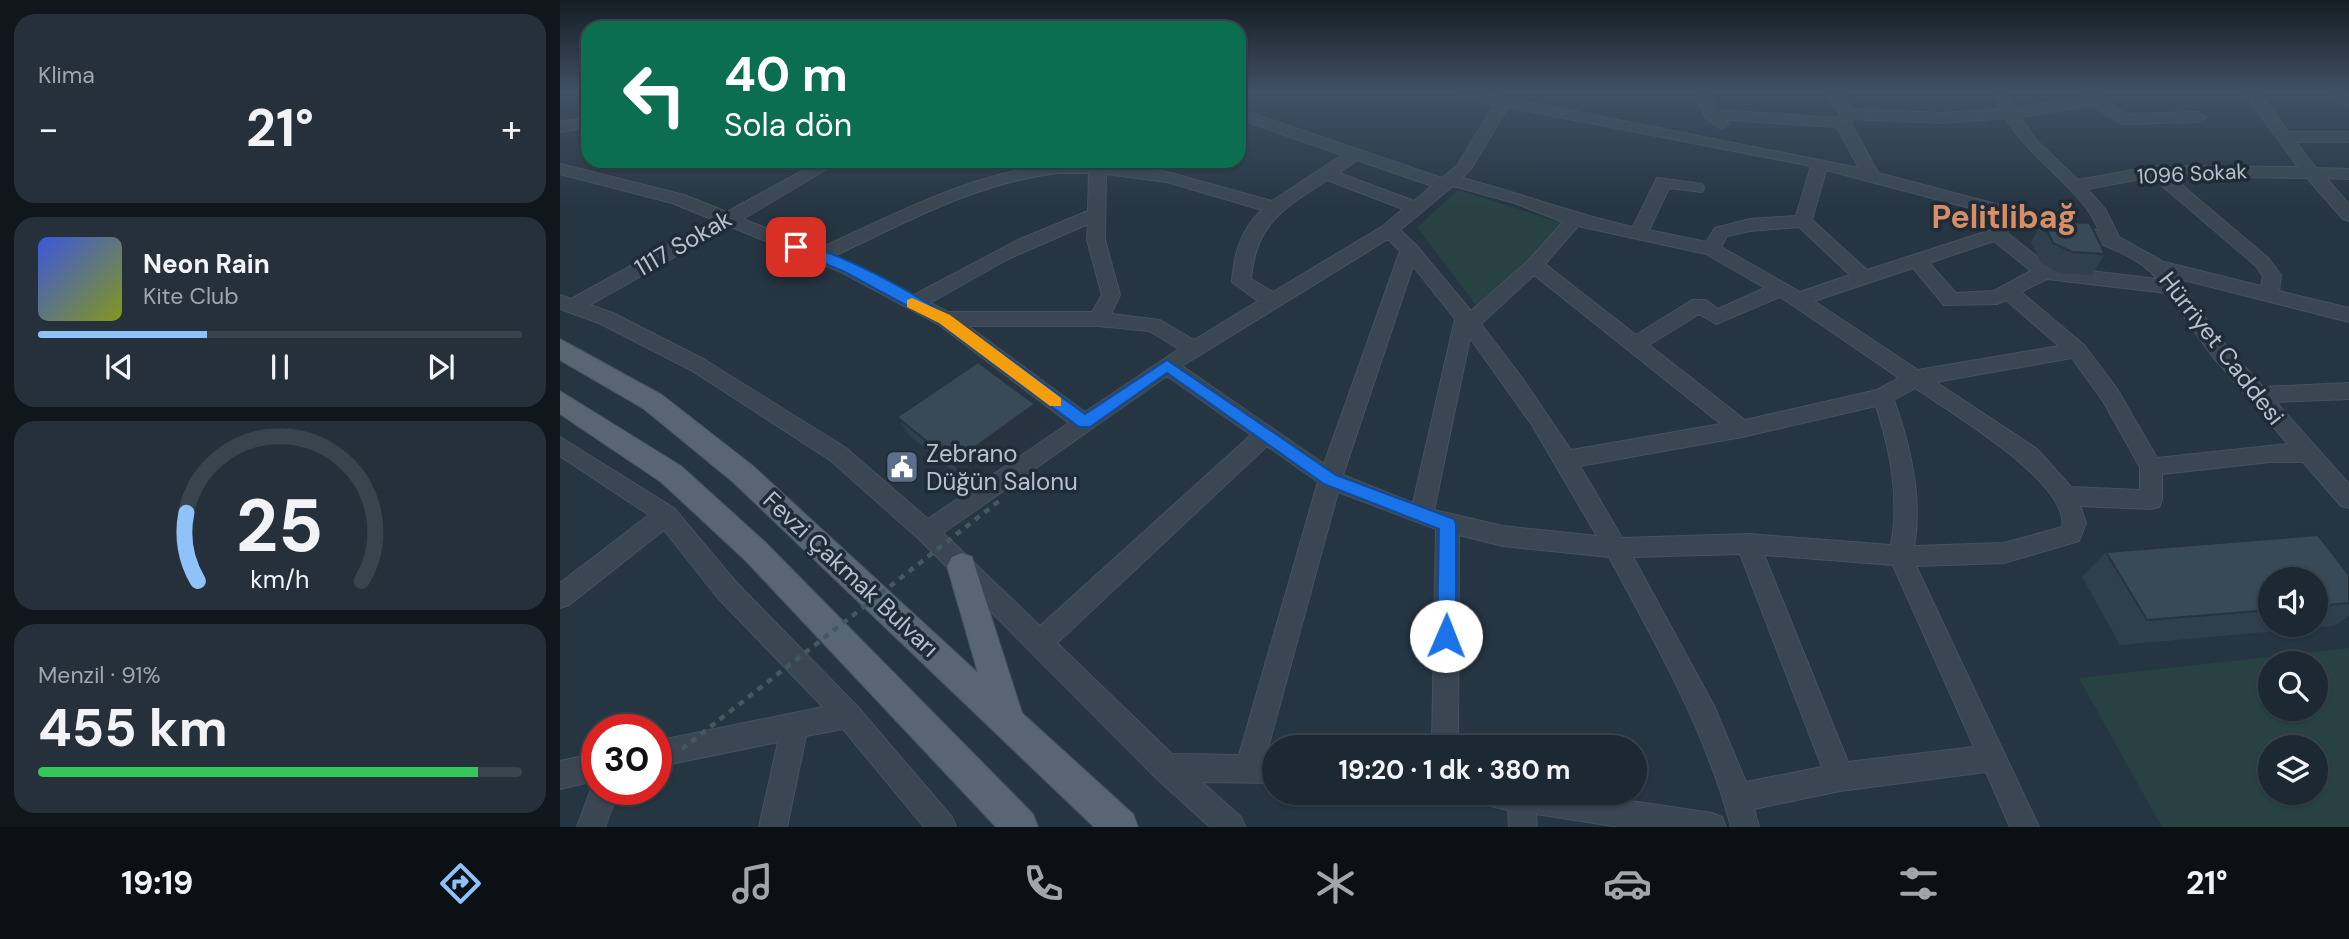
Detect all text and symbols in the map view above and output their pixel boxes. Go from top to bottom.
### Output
text: 40 m [724,42,848,106]
icon: left [609,49,700,140]
text: Klima [38,60,95,90]
text: 21° [246,94,314,162]
text: − [38,104,59,154]
text: + [501,104,522,154]
text: Sola dön [724,104,852,146]
street label: 1096 Sokak [2136,157,2248,191]
district label: Pelitlibağ [1932,196,2076,238]
street label: 1117 Sokak [629,203,737,283]
pin [766,217,826,277]
icon: arrive [777,228,815,266]
text: Neon Rain [143,247,270,281]
street label: Hürriyet Caddesi [2153,265,2291,431]
text: Kite Club [143,281,239,311]
icon: previous [100,348,138,386]
icon: pause [261,348,299,386]
icon: next [422,348,460,386]
place label: Zebrano Düğün Salonu [926,438,1078,497]
public building icon: Zebrano Düğün Salonu [883,448,921,486]
text: 25 [236,480,324,575]
street label: Fevzi Çakmak Bulvarı [757,485,945,663]
text: km/h [250,563,310,596]
map controls [2258,567,2328,805]
button: sound [2258,567,2328,637]
position arrow [1409,599,1483,673]
button: search [2258,651,2328,721]
text: Menzil · 91% [38,660,161,690]
text: 455 km [38,694,228,762]
speed limit sign: 30 [581,714,672,805]
button: layers [2258,735,2328,805]
text: 19:20 · 1 dk · 380 m [1339,753,1570,787]
icon: directions [436,859,485,908]
icon: music [728,859,777,908]
icon: phone [1019,859,1068,908]
icon: climate [1311,859,1360,908]
icon: car [1603,859,1652,908]
icon: filters [1894,859,1943,908]
text: 19:19 [121,862,193,904]
text: 21° [2186,862,2228,904]

